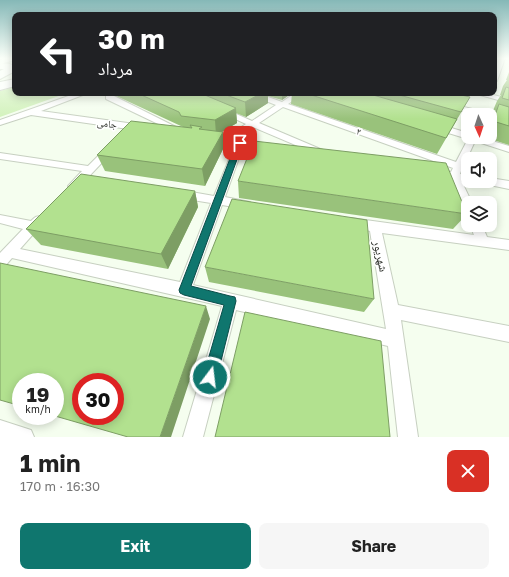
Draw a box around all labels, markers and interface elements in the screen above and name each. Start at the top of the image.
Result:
text: 30 m [98,22,165,55]
icon: left [32,28,84,80]
text: مرداد [98,57,133,79]
north arrow [461,108,497,144]
map controls [461,108,497,232]
street label: جامی [96,116,119,131]
street label: ۲ [355,125,364,138]
pin [223,126,257,160]
icon: arrive [229,132,251,154]
button: sound [461,152,497,188]
button: layers [461,196,497,232]
street label: شهریور [370,238,392,273]
position arrow [189,356,231,398]
speed limit sign: 30 [72,373,124,425]
text: 19 [26,382,49,406]
text: km/h [25,403,51,415]
text: 1 min [20,448,80,477]
button: close [447,450,489,492]
text: 170 m · 16:30 [20,478,100,494]
button: Exit [20,523,251,569]
button: Share [259,523,489,569]

